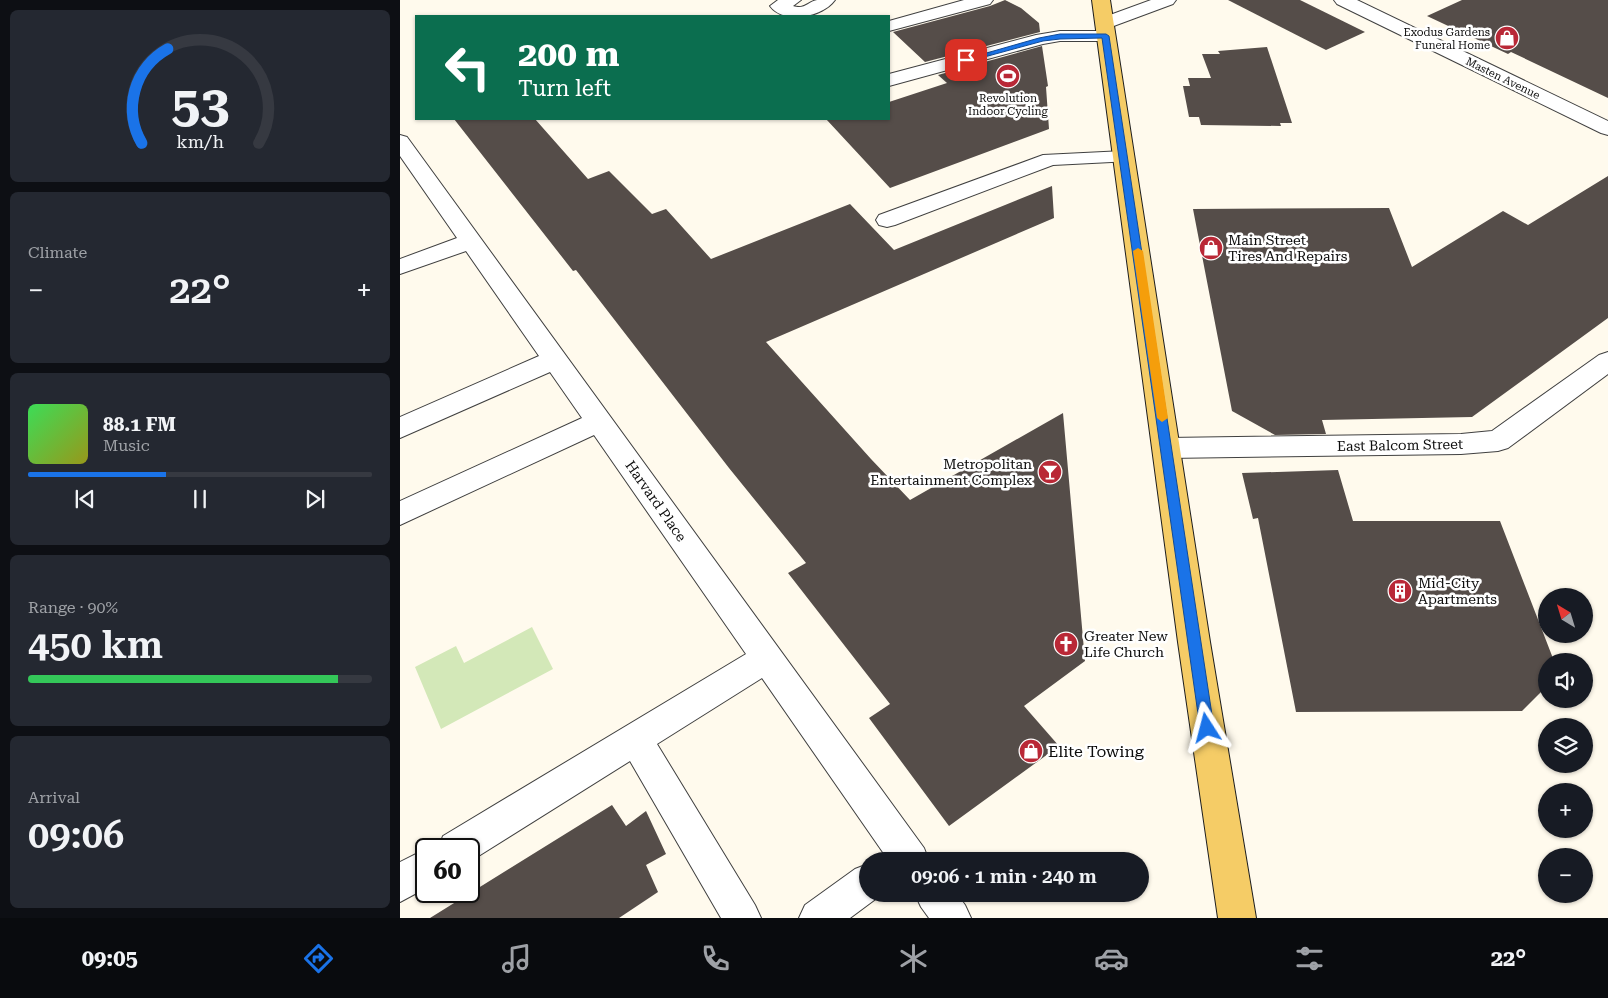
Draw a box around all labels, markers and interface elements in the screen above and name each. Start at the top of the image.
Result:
shop icon: Exodus Gardens Funeral Home [1494,25,1520,51]
place label: Exodus Gardens Funeral Home [1404,26,1490,52]
text: 200 m [518,34,619,75]
icon: left [435,35,500,100]
pin [945,39,987,81]
icon: arrive [952,46,980,74]
street label: Masten Avenue [1464,55,1542,102]
sports icon: Revolution Indoor Cycling [995,63,1021,89]
text: 53 [171,74,229,135]
text: Turn left [518,76,611,101]
place label: Revolution Indoor Cycling [968,92,1049,118]
text: km/h [176,131,224,152]
place label: Main Street Tires And Repairs [1228,232,1348,264]
shop icon: Main Street Tires And Repairs [1198,235,1224,261]
text: Climate [28,243,87,262]
text: 22° [169,268,231,312]
text: − [28,274,44,307]
text: + [356,274,372,307]
text: 88.1 FM [103,413,176,436]
text: Music [103,436,150,455]
street label: East Balcom Street [1337,436,1463,454]
place label: Metropolitan Entertainment Complex [870,456,1032,488]
street label: Harvard Place [622,458,690,545]
bar icon: Metropolitan Entertainment Complex [1037,459,1063,485]
icon: previous [71,485,99,513]
icon: pause [186,485,214,513]
icon: next [301,485,329,513]
place label: Mid-City Apartments [1418,575,1497,607]
building icon: Mid-City Apartments [1387,578,1413,604]
north arrow [1538,588,1592,642]
map controls [1538,588,1593,903]
text: Range · 90% [28,598,118,617]
text: 450 km [28,623,163,667]
place label: Greater New Life Church [1084,628,1168,660]
church icon: Greater New Life Church [1053,631,1079,657]
button: sound [1538,653,1593,708]
position arrow [1180,701,1232,753]
button: layers [1538,718,1593,773]
shop icon: Elite Towing [1018,738,1044,764]
place label: Elite Towing [1048,742,1145,761]
button: + [1538,783,1593,838]
text: Arrival [28,788,80,807]
text: 09:06 [28,813,124,857]
speed limit sign: 60 [415,838,480,903]
button: − [1538,848,1593,903]
text: 09:06 · 1 min · 240 m [911,865,1097,888]
icon: directions [301,941,336,976]
icon: music [499,941,534,976]
icon: phone [698,941,733,976]
icon: climate [896,941,931,976]
icon: car [1094,941,1129,976]
icon: filters [1292,941,1327,976]
text: 09:05 [82,946,138,971]
text: 22° [1491,946,1526,971]

